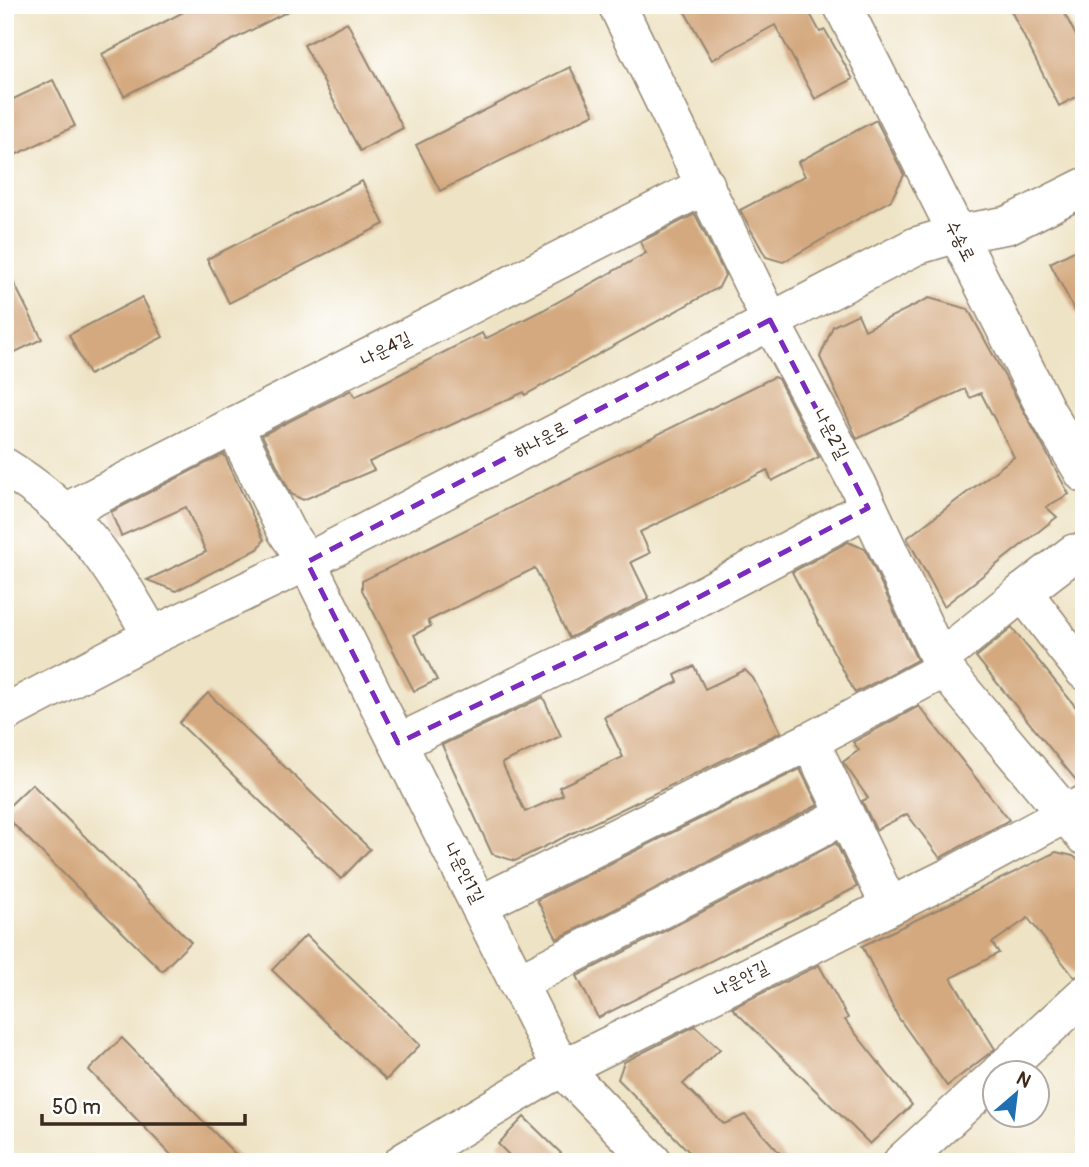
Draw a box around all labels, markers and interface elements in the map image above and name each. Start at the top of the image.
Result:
street label: 수송로 [940,216,980,266]
street label: 나운4길 [357,326,416,371]
street label: 나운2길 [808,405,854,463]
street label: 하나운로 [510,416,572,464]
street label: 나운안1길 [439,839,489,908]
street label: 나운안길 [710,955,772,1002]
north arrow [981,1058,1050,1128]
text: N [1012,1066,1035,1094]
scale bar [42,1083,245,1127]
text: 50 m [52,1094,101,1121]

